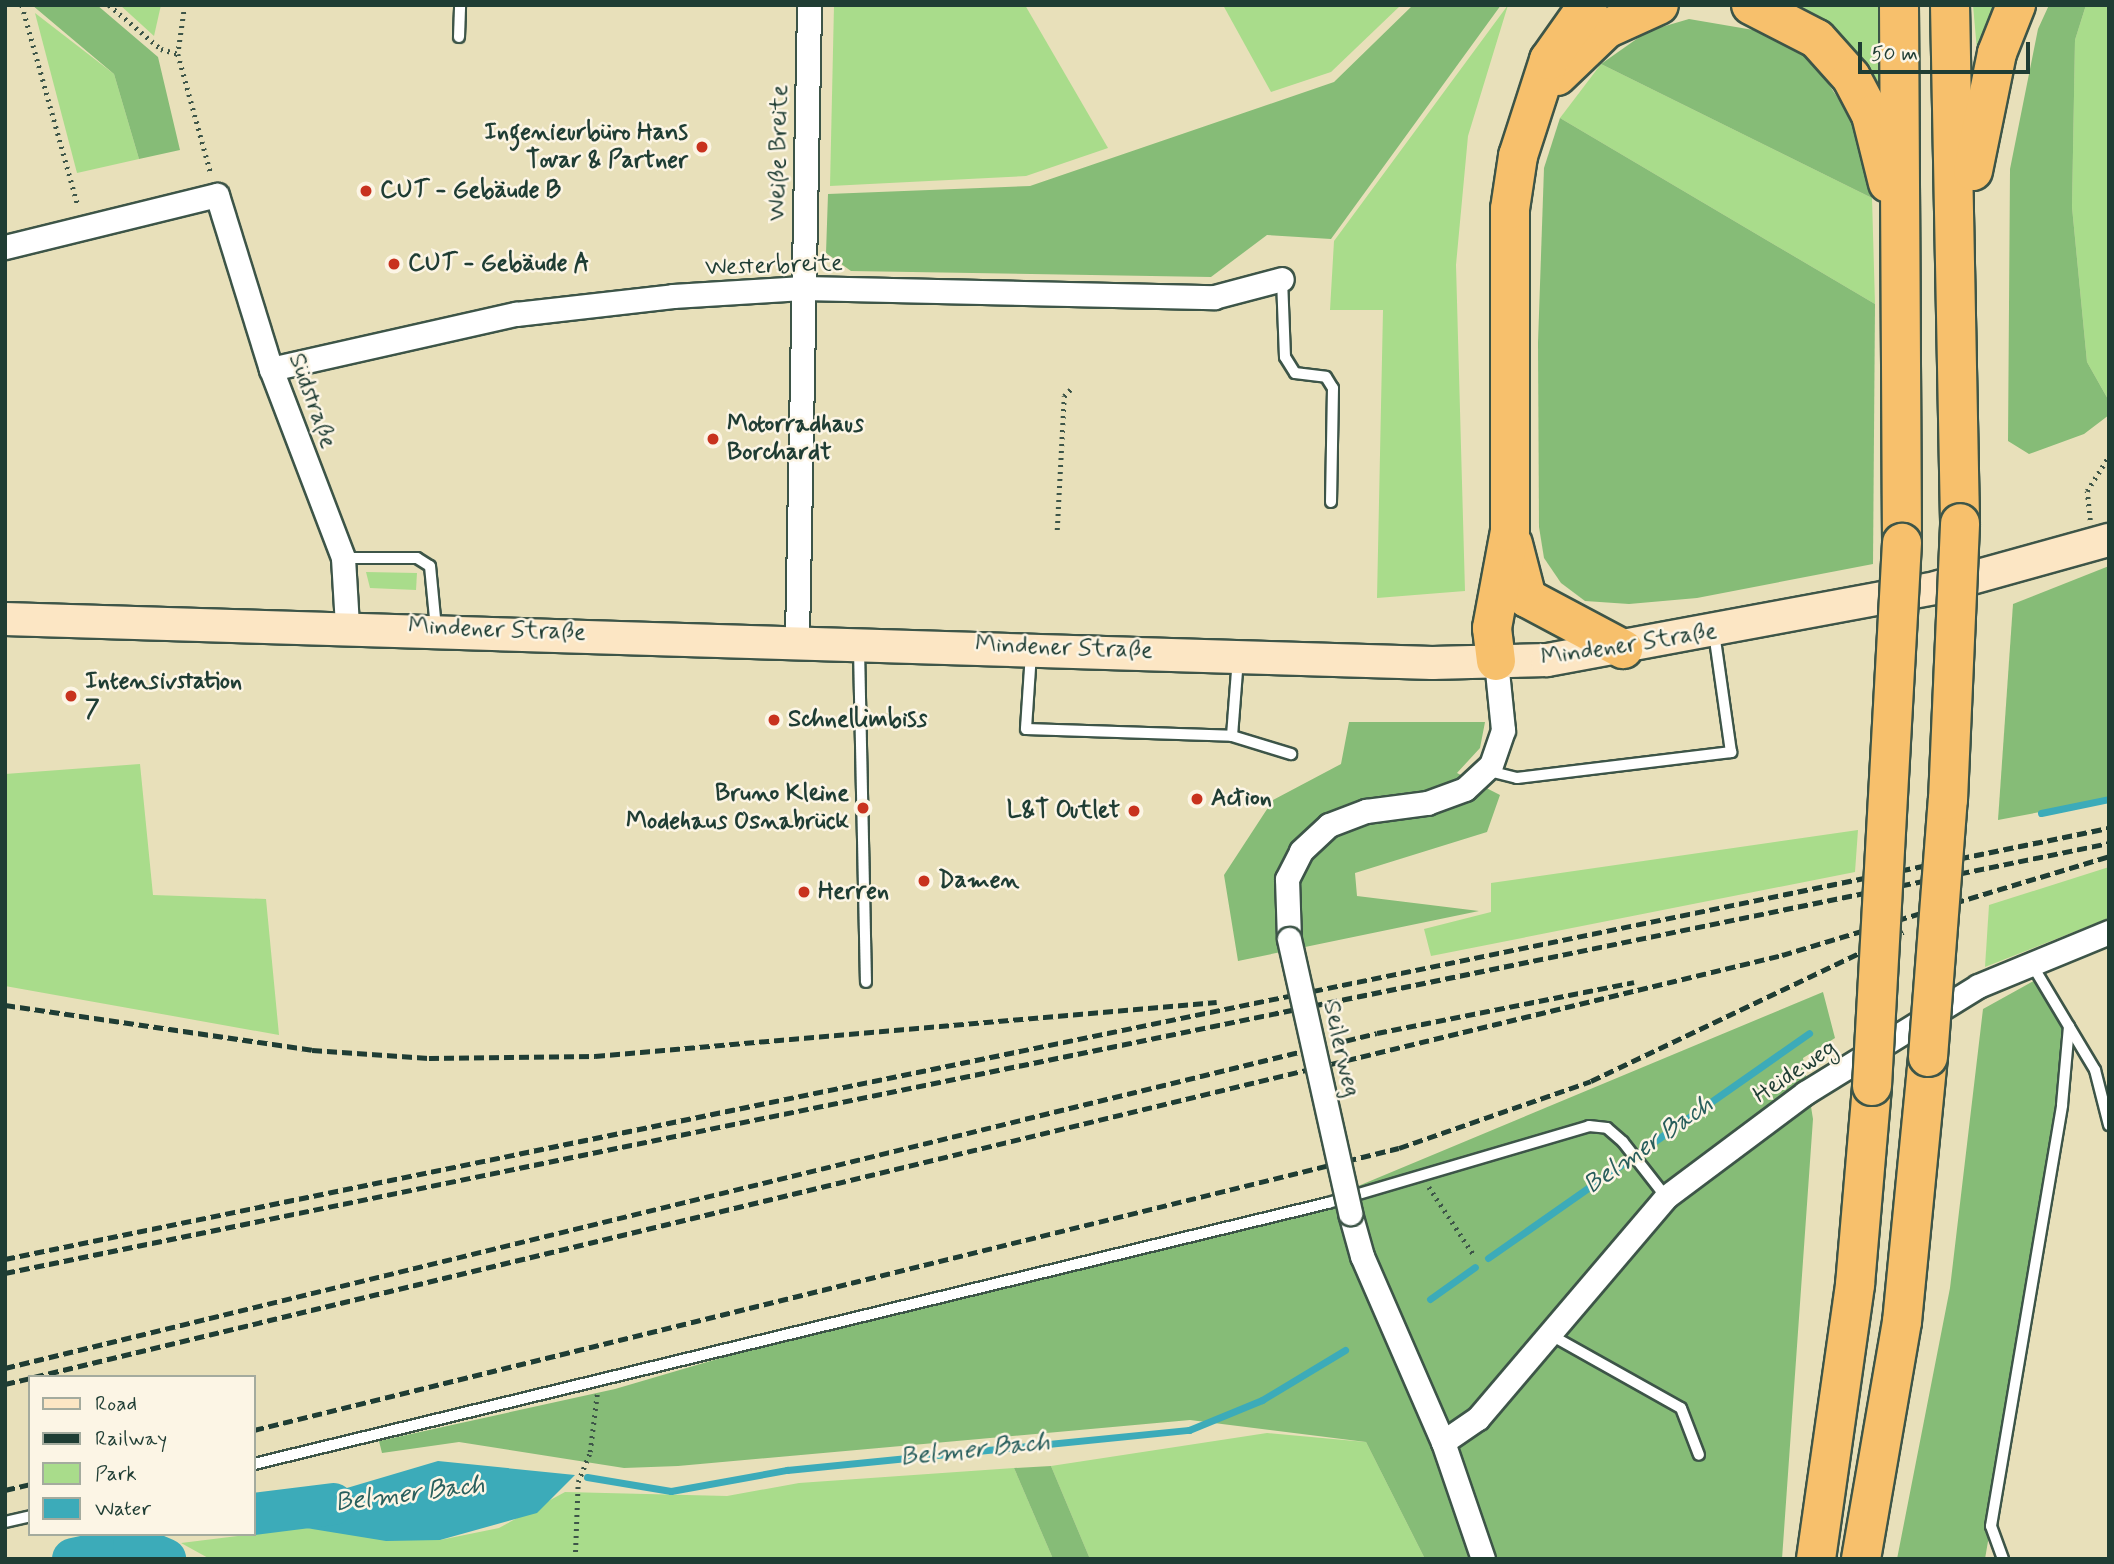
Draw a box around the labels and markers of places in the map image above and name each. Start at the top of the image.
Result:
place label: Ingenieurbüro Hans Tovar & Partner [484,119,688,175]
marker: Ingenieurbüro Hans Tovar & Partner [694,139,710,155]
place label: CUT - Gebäude B [380,177,561,205]
marker: CUT - Gebäude B [358,183,374,199]
place label: CUT - Gebäude A [408,250,590,278]
marker: CUT - Gebäude A [386,256,402,272]
place label: Motorradhaus Borchardt [727,411,864,467]
marker: Motorradhaus Borchardt [705,431,721,447]
place label: Intensivstation 7 [85,668,242,724]
marker: Intensivstation 7 [63,688,79,704]
place label: Schnellimbiss [788,706,927,734]
marker: Schnellimbiss [766,712,782,728]
place label: Bruno Kleine Modehaus Osnabrück [632,780,849,836]
place label: Action [1211,785,1272,813]
marker: Action [1189,791,1205,807]
place label: L&T Outlet [1007,797,1120,825]
marker: Bruno Kleine Modehaus Osnabrück [855,800,871,816]
marker: L&T Outlet [1126,803,1142,819]
place label: Damen [938,867,1019,895]
marker: Damen [916,873,932,889]
place label: Herren [818,878,889,906]
marker: Herren [796,884,812,900]

